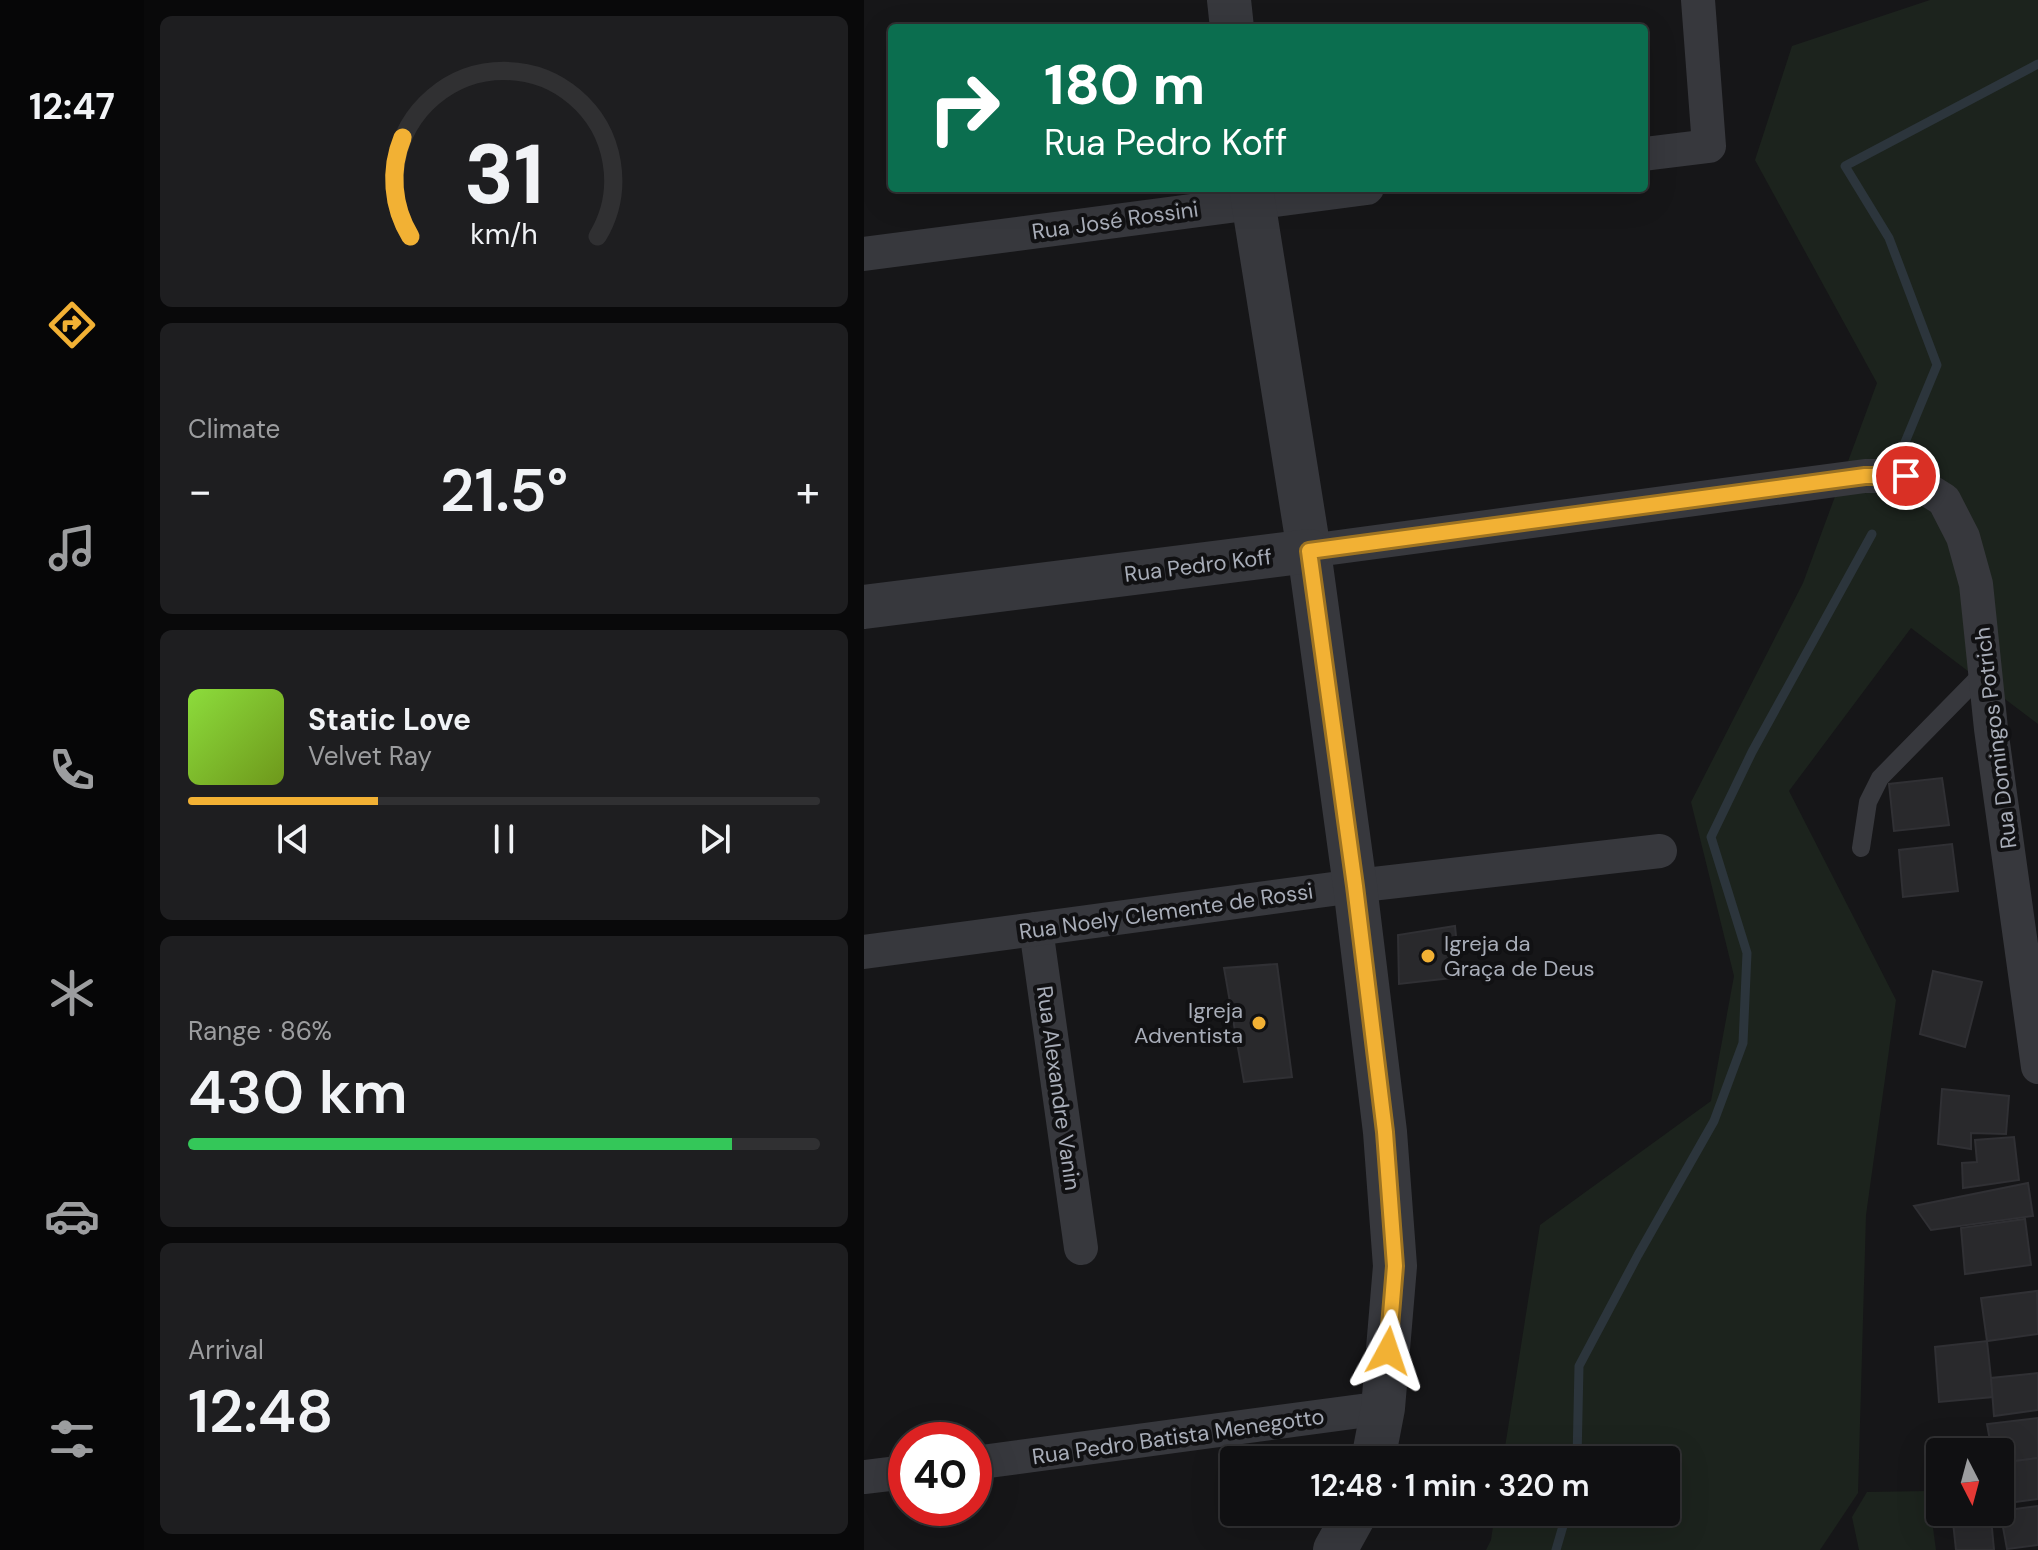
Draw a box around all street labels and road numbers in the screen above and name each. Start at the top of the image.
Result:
street label: Rua José Rossini [1030,194,1200,247]
street label: Rua Pedro Koff [1123,542,1274,589]
street label: Rua Domingos Potrich [1968,626,2023,850]
street label: Rua Noely Clemente de Rossi [1017,876,1315,947]
street label: Rua Alexandre Vanin [1030,984,1087,1192]
street label: Rua Pedro Batista Menegotto [1030,1402,1326,1471]

